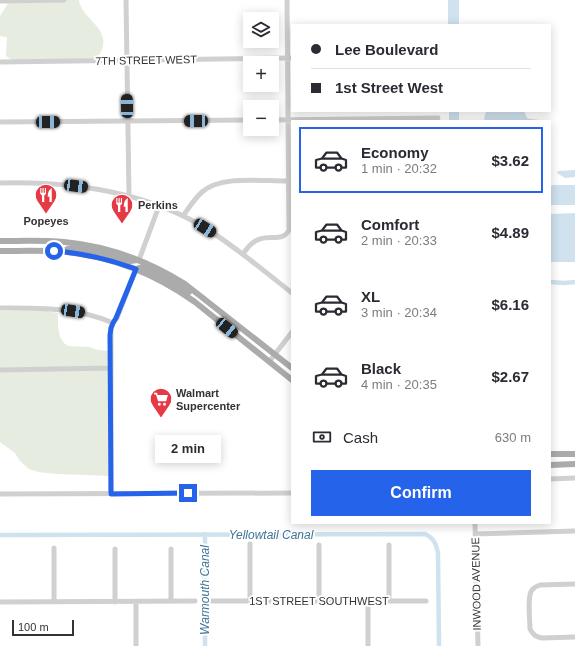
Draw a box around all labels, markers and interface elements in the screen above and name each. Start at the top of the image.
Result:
map controls [243,12,279,136]
button: layers [243,12,279,48]
text: Lee Boulevard [335,41,438,58]
street label: 7TH STREET WEST [95,53,197,67]
button: + [243,56,279,92]
text: 1st Street West [335,79,443,96]
car [121,94,133,118]
button: − [243,100,279,136]
car [184,115,208,127]
car [36,116,60,128]
icon: car [313,142,349,178]
text: Economy [361,144,429,161]
text: $3.62 [491,152,529,169]
text: 1 min · 20:32 [361,161,437,176]
car [63,179,89,193]
restaurant icon: Popeyes [33,182,59,215]
restaurant icon: Perkins [109,192,135,225]
place label: Perkins [138,199,178,211]
icon: car [313,214,349,250]
place label: Popeyes [23,215,69,227]
text: Comfort [361,216,419,233]
car [192,217,218,239]
text: $4.89 [491,224,529,241]
text: 2 min · 20:33 [361,233,437,248]
route start [45,242,63,260]
icon: car [313,286,349,322]
text: XL [361,288,380,305]
text: $6.16 [491,296,529,313]
car [60,303,86,319]
text: 3 min · 20:34 [361,305,437,320]
car [214,316,240,340]
icon: car [313,358,349,394]
text: Black [361,360,401,377]
text: $2.67 [491,368,529,385]
text: 4 min · 20:35 [361,377,437,392]
supermarket icon: Walmart Supercenter [148,386,174,419]
place label: Walmart Supercenter [176,387,241,412]
icon: cash [311,426,333,448]
text: Cash [343,429,378,446]
text: 630 m [495,430,531,445]
callout: 2 min [155,435,221,463]
text: 2 min [171,441,205,456]
button: Confirm [311,470,531,516]
route end [179,484,197,502]
water label: Yellowtail Canal [229,528,314,542]
street label: INWOOD AVENUE [469,537,483,631]
water label: Warmouth Canal [198,545,212,635]
street label: 1ST STREET SOUTHWEST [249,595,389,607]
scale bar [12,618,74,637]
text: 100 m [18,621,49,633]

